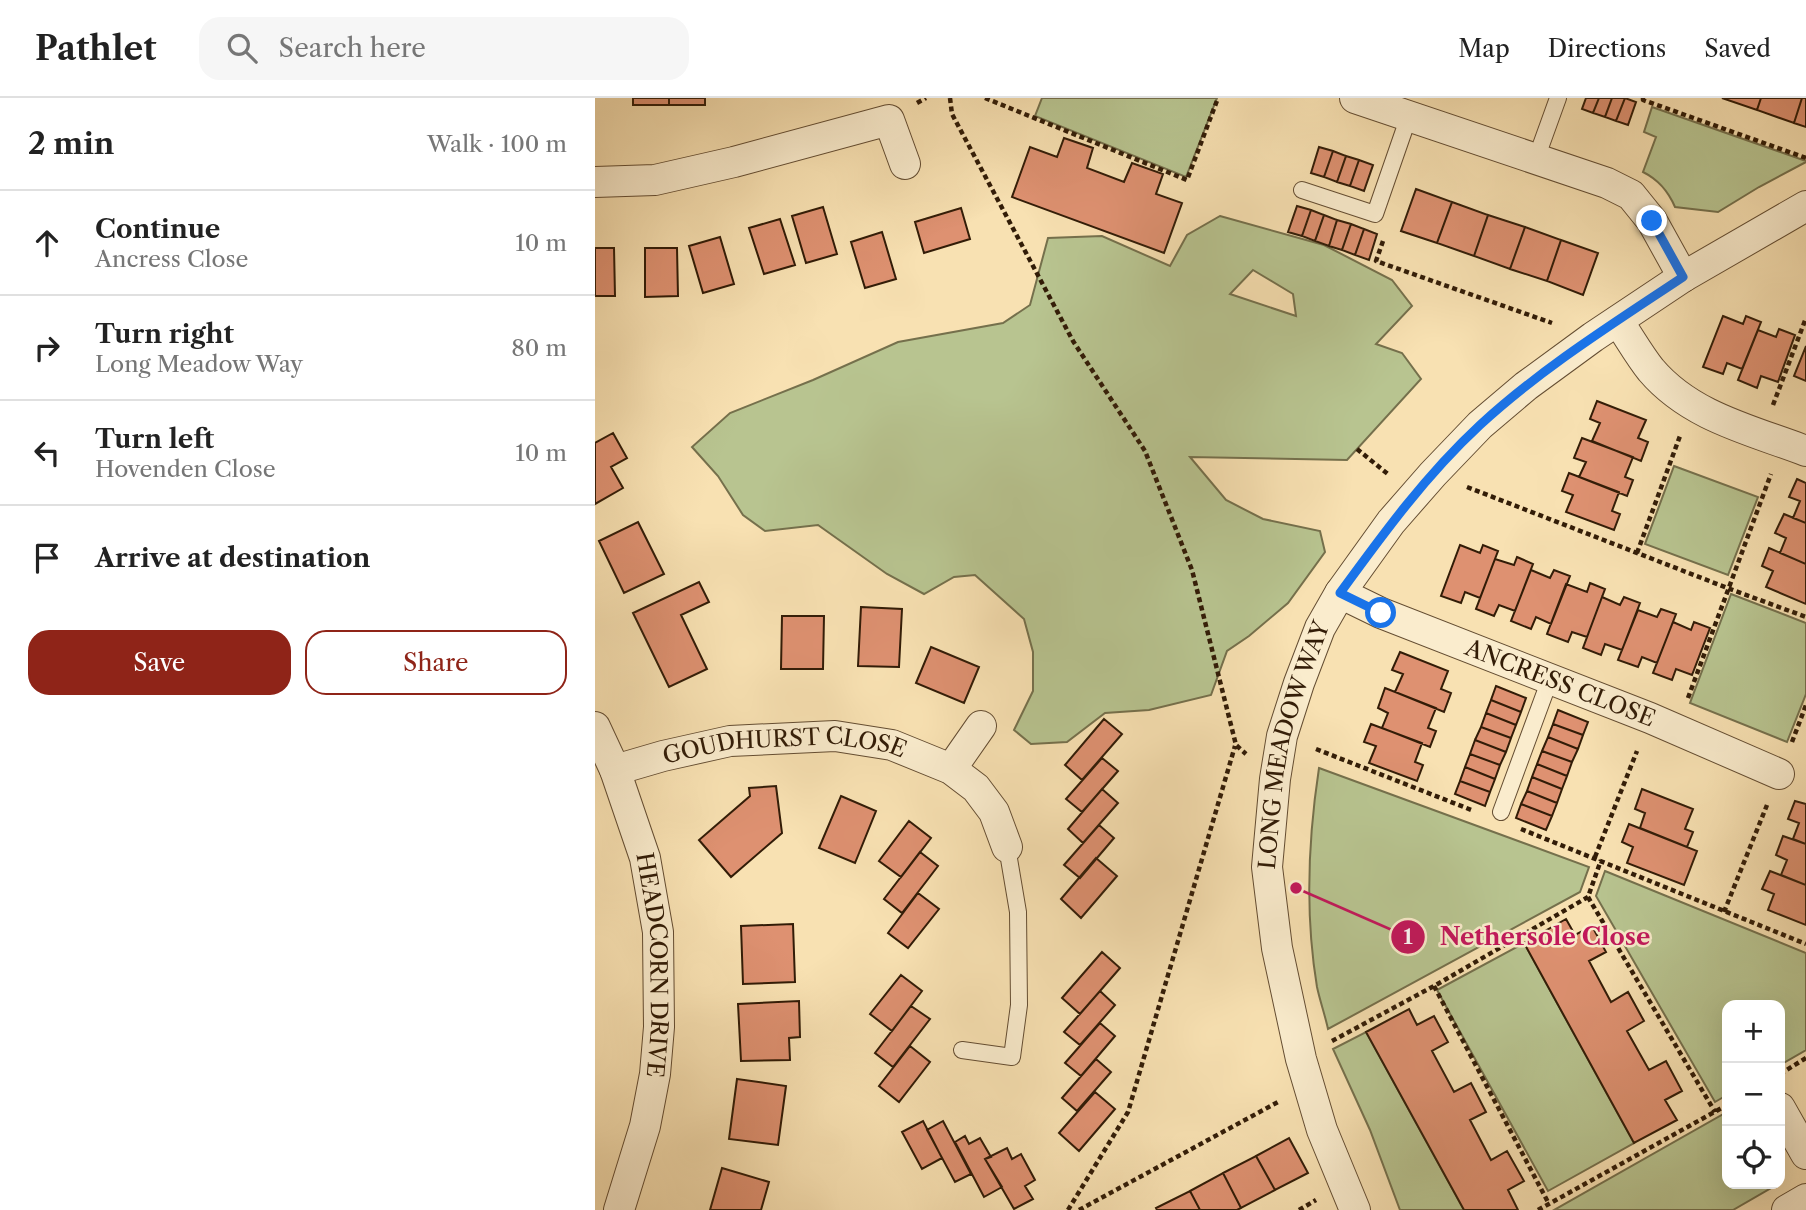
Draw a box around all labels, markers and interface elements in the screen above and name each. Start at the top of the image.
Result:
search box [199,17,689,80]
text: Pathlet [35,28,157,69]
icon: search [223,29,261,67]
text: Search here [279,32,426,64]
text: Map [1458,34,1510,63]
text: Directions [1548,34,1666,63]
text: Saved [1704,34,1771,63]
text: 2 min [28,125,114,162]
text: Walk · 100 m [427,130,567,158]
route end [1636,205,1667,236]
text: Continue [95,213,220,245]
icon: ahead [28,224,66,262]
text: 10 m [515,229,567,257]
text: Ancress Close [95,245,249,273]
text: Turn right [95,318,234,350]
icon: right [28,329,66,367]
text: 80 m [511,334,567,362]
text: Long Meadow Way [95,350,303,378]
text: Turn left [95,423,214,455]
icon: left [28,434,66,472]
text: 10 m [515,439,567,467]
text: Hovenden Close [95,455,276,483]
icon: arrive [28,539,66,577]
text: Arrive at destination [95,542,370,574]
route start [1365,597,1396,628]
street label: LONG MEADOW WAY [1253,616,1336,871]
button: Save [28,630,291,695]
button: Share [305,630,567,695]
street label: ANCRESS CLOSE [1460,633,1659,733]
street label: GOUDHURST CLOSE [660,722,911,770]
street label: HEADCORN DRIVE [630,850,674,1079]
callout: Nethersole Close [1391,914,1664,959]
text: Nethersole Close [1440,922,1650,951]
text: 1 [1403,924,1413,949]
map controls [1722,1000,1785,1189]
button: + [1722,1000,1785,1063]
button: − [1722,1063,1785,1126]
button: locate [1722,1126,1785,1189]

